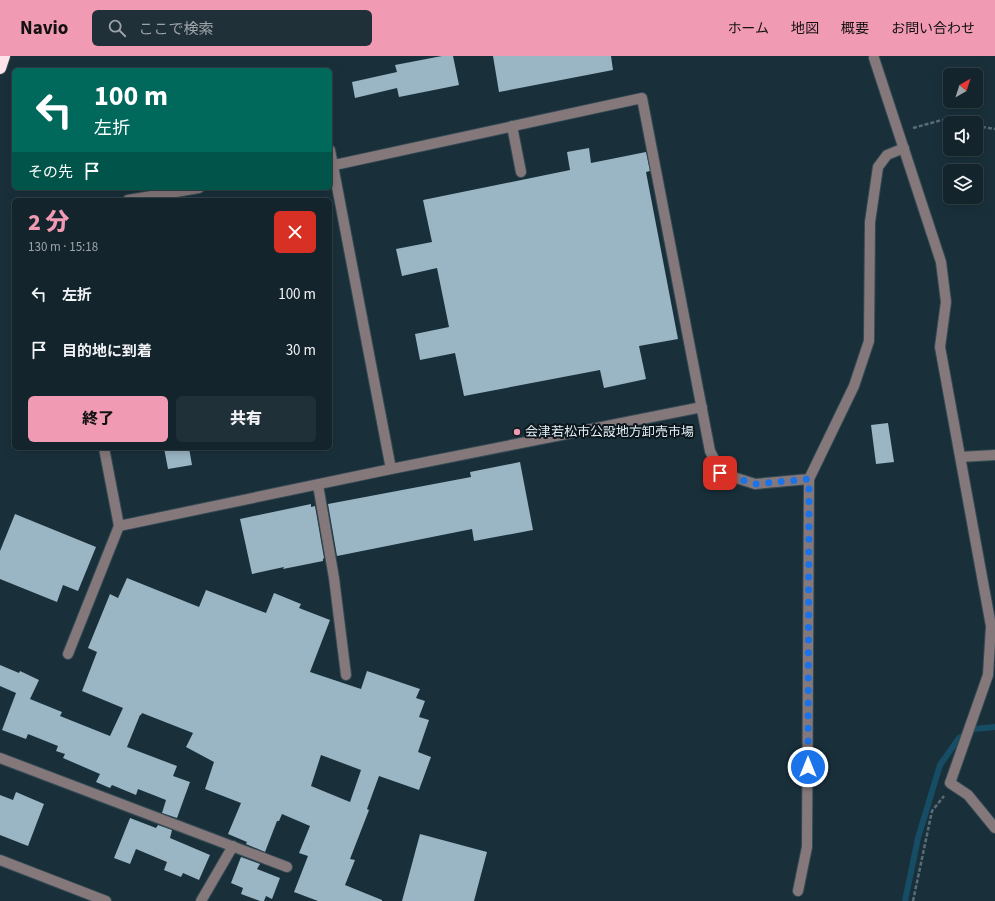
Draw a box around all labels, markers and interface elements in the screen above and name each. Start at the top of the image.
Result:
search box [92,10,372,46]
text: Navio [20,15,68,42]
icon: search [106,17,128,39]
text: ここで検索 [138,19,213,40]
text: ホーム [727,19,769,39]
text: 地図 [791,19,819,39]
text: 概要 [841,19,869,39]
text: お問い合わせ [891,19,975,39]
north arrow [943,68,983,108]
map controls [943,68,983,204]
text: 100 m [94,76,168,116]
icon: left [28,84,80,136]
text: 左折 [94,116,130,141]
button: sound [943,116,983,156]
icon: arrive [81,160,103,182]
text: その先 [28,162,73,183]
button: layers [943,164,983,204]
text: 2 分 [28,205,70,240]
button: close [274,211,316,253]
text: 130 m · 15:18 [28,238,98,256]
icon: left [28,283,50,305]
text: 100 m [278,284,316,305]
text: 左折 [62,285,92,306]
icon: arrive [28,339,50,361]
text: 30 m [286,340,316,361]
text: 目的地に到着 [62,341,152,362]
button: 終了 [28,396,168,442]
button: 共有 [176,396,316,442]
place label: 会津若松市公設地方卸売市場 [525,423,694,441]
marker: 会津若松市公設地方卸売市場 [512,427,522,437]
pin [703,456,737,490]
icon: arrive [709,462,731,484]
position arrow [787,746,829,788]

